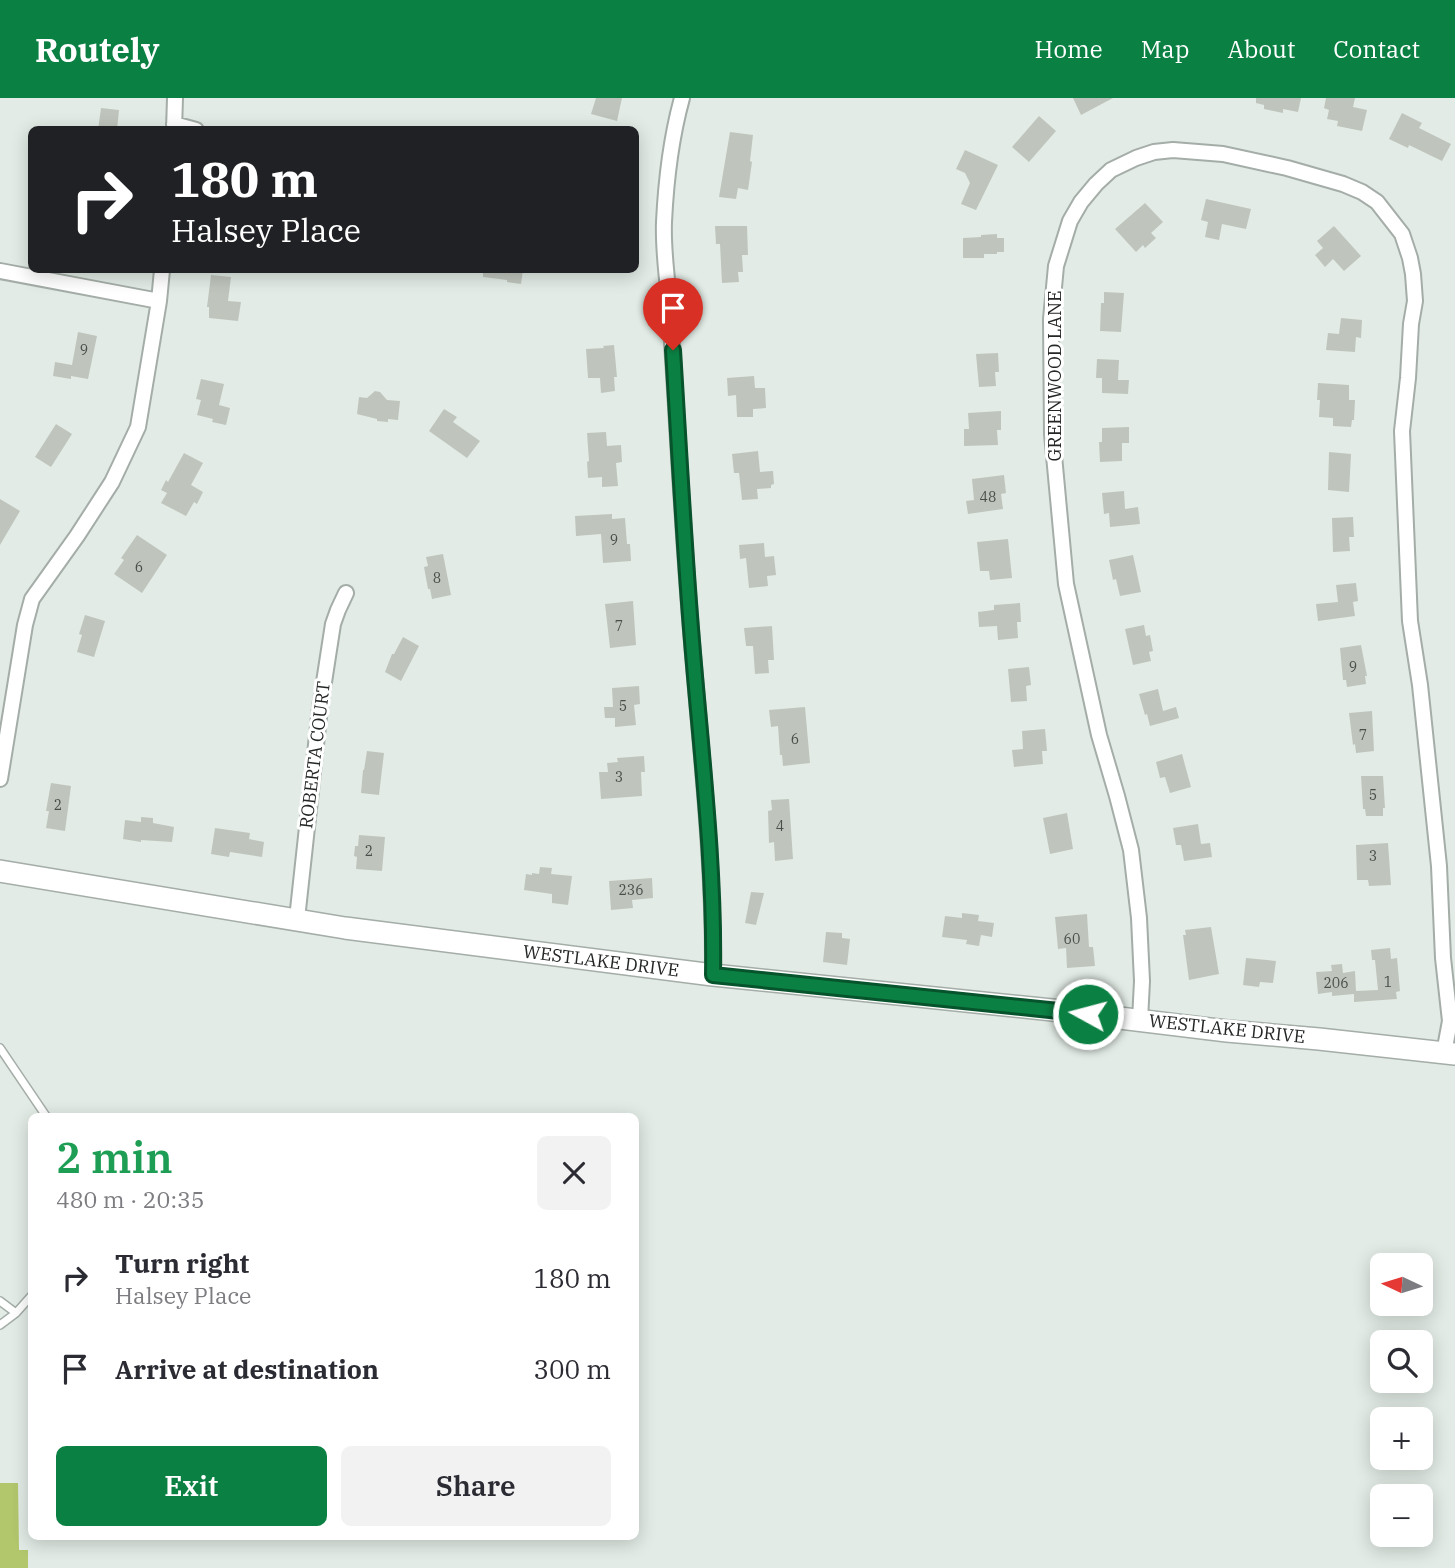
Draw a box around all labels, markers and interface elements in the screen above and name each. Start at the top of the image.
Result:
text: Routely [35,28,160,71]
text: Home [1035,33,1103,65]
text: Map [1141,33,1189,65]
text: About [1227,33,1295,65]
text: Contact [1333,33,1420,65]
text: 180 m [171,147,318,210]
icon: right [56,154,147,245]
text: Halsey Place [171,209,361,251]
pin [643,278,703,350]
icon: arrive [654,289,692,327]
street label: GREENWOOD LANE [1043,291,1066,461]
house number: 9 [80,341,88,359]
house number: 48 [980,488,996,506]
house number: 9 [610,531,618,549]
house number: 6 [135,558,143,576]
house number: 8 [433,569,441,587]
house number: 7 [615,617,623,635]
house number: 9 [1349,658,1357,676]
street label: ROBERTA COURT [294,680,335,830]
house number: 5 [619,697,627,715]
house number: 7 [1359,726,1367,744]
house number: 6 [791,730,799,748]
house number: 3 [615,768,623,786]
house number: 5 [1369,786,1377,804]
house number: 2 [54,796,62,814]
house number: 4 [776,817,784,835]
house number: 2 [365,842,373,860]
house number: 3 [1369,847,1377,865]
house number: 236 [618,881,644,899]
house number: 60 [1064,930,1080,948]
street label: WESTLAKE DRIVE [522,940,680,981]
house number: 1 [1384,973,1392,991]
house number: 206 [1323,974,1349,992]
position arrow [1051,977,1125,1051]
street label: WESTLAKE DRIVE [1148,1009,1306,1048]
text: 2 min [56,1130,173,1185]
button: close [537,1136,611,1210]
text: 480 m · 20:35 [56,1184,205,1214]
text: Turn right [115,1246,249,1280]
north arrow [1370,1253,1433,1316]
map controls [1370,1253,1433,1547]
icon: right [56,1259,94,1297]
text: 180 m [533,1261,611,1295]
text: Halsey Place [115,1280,251,1310]
button: search [1370,1330,1433,1393]
icon: arrive [56,1350,94,1388]
text: Arrive at destination [115,1352,379,1386]
text: 300 m [533,1352,611,1386]
button: + [1370,1407,1433,1470]
button: Exit [56,1446,327,1526]
button: Share [341,1446,611,1526]
button: − [1370,1484,1433,1547]

